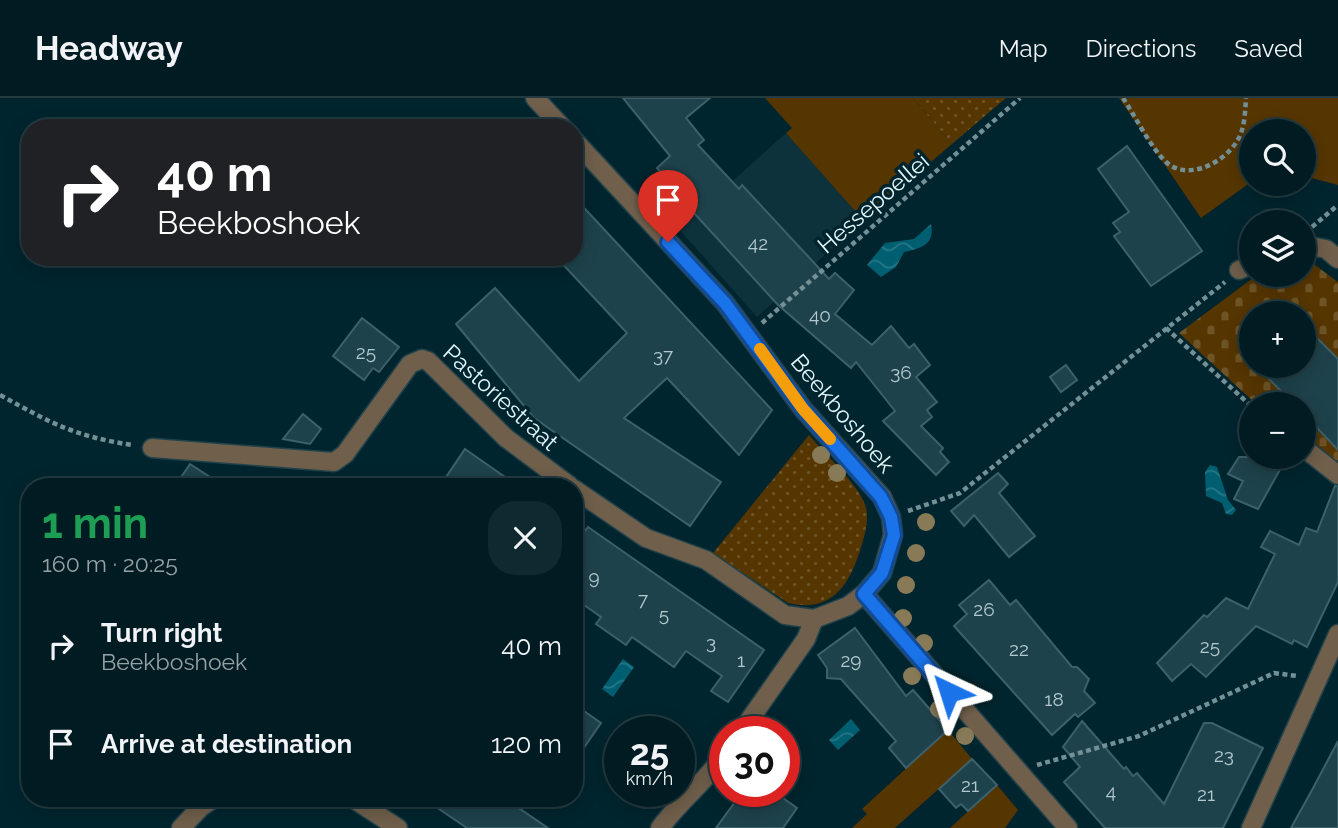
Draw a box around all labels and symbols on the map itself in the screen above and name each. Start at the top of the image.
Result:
street label: Hessepoellei [812,147,934,259]
pin [638,170,698,242]
house number: 42 [748,232,768,254]
house number: 40 [809,304,831,326]
street label: Pastoriestraat [438,338,564,456]
house number: 25 [356,341,376,363]
house number: 37 [653,344,673,366]
street label: Beekboshoek [786,348,900,478]
house number: 36 [890,361,912,383]
house number: 9 [588,566,600,588]
house number: 7 [638,588,648,610]
house number: 26 [973,598,995,620]
house number: 5 [659,603,669,625]
house number: 3 [706,631,716,653]
house number: 25 [1200,635,1220,657]
house number: 22 [1009,638,1029,660]
house number: 1 [737,649,745,671]
house number: 29 [840,649,862,671]
position arrow [912,655,986,729]
house number: 18 [1044,688,1064,710]
speed limit sign: 30 [709,716,800,807]
house number: 23 [1214,744,1234,766]
house number: 21 [961,774,979,796]
house number: 4 [1106,780,1116,802]
house number: 21 [1197,783,1215,805]

